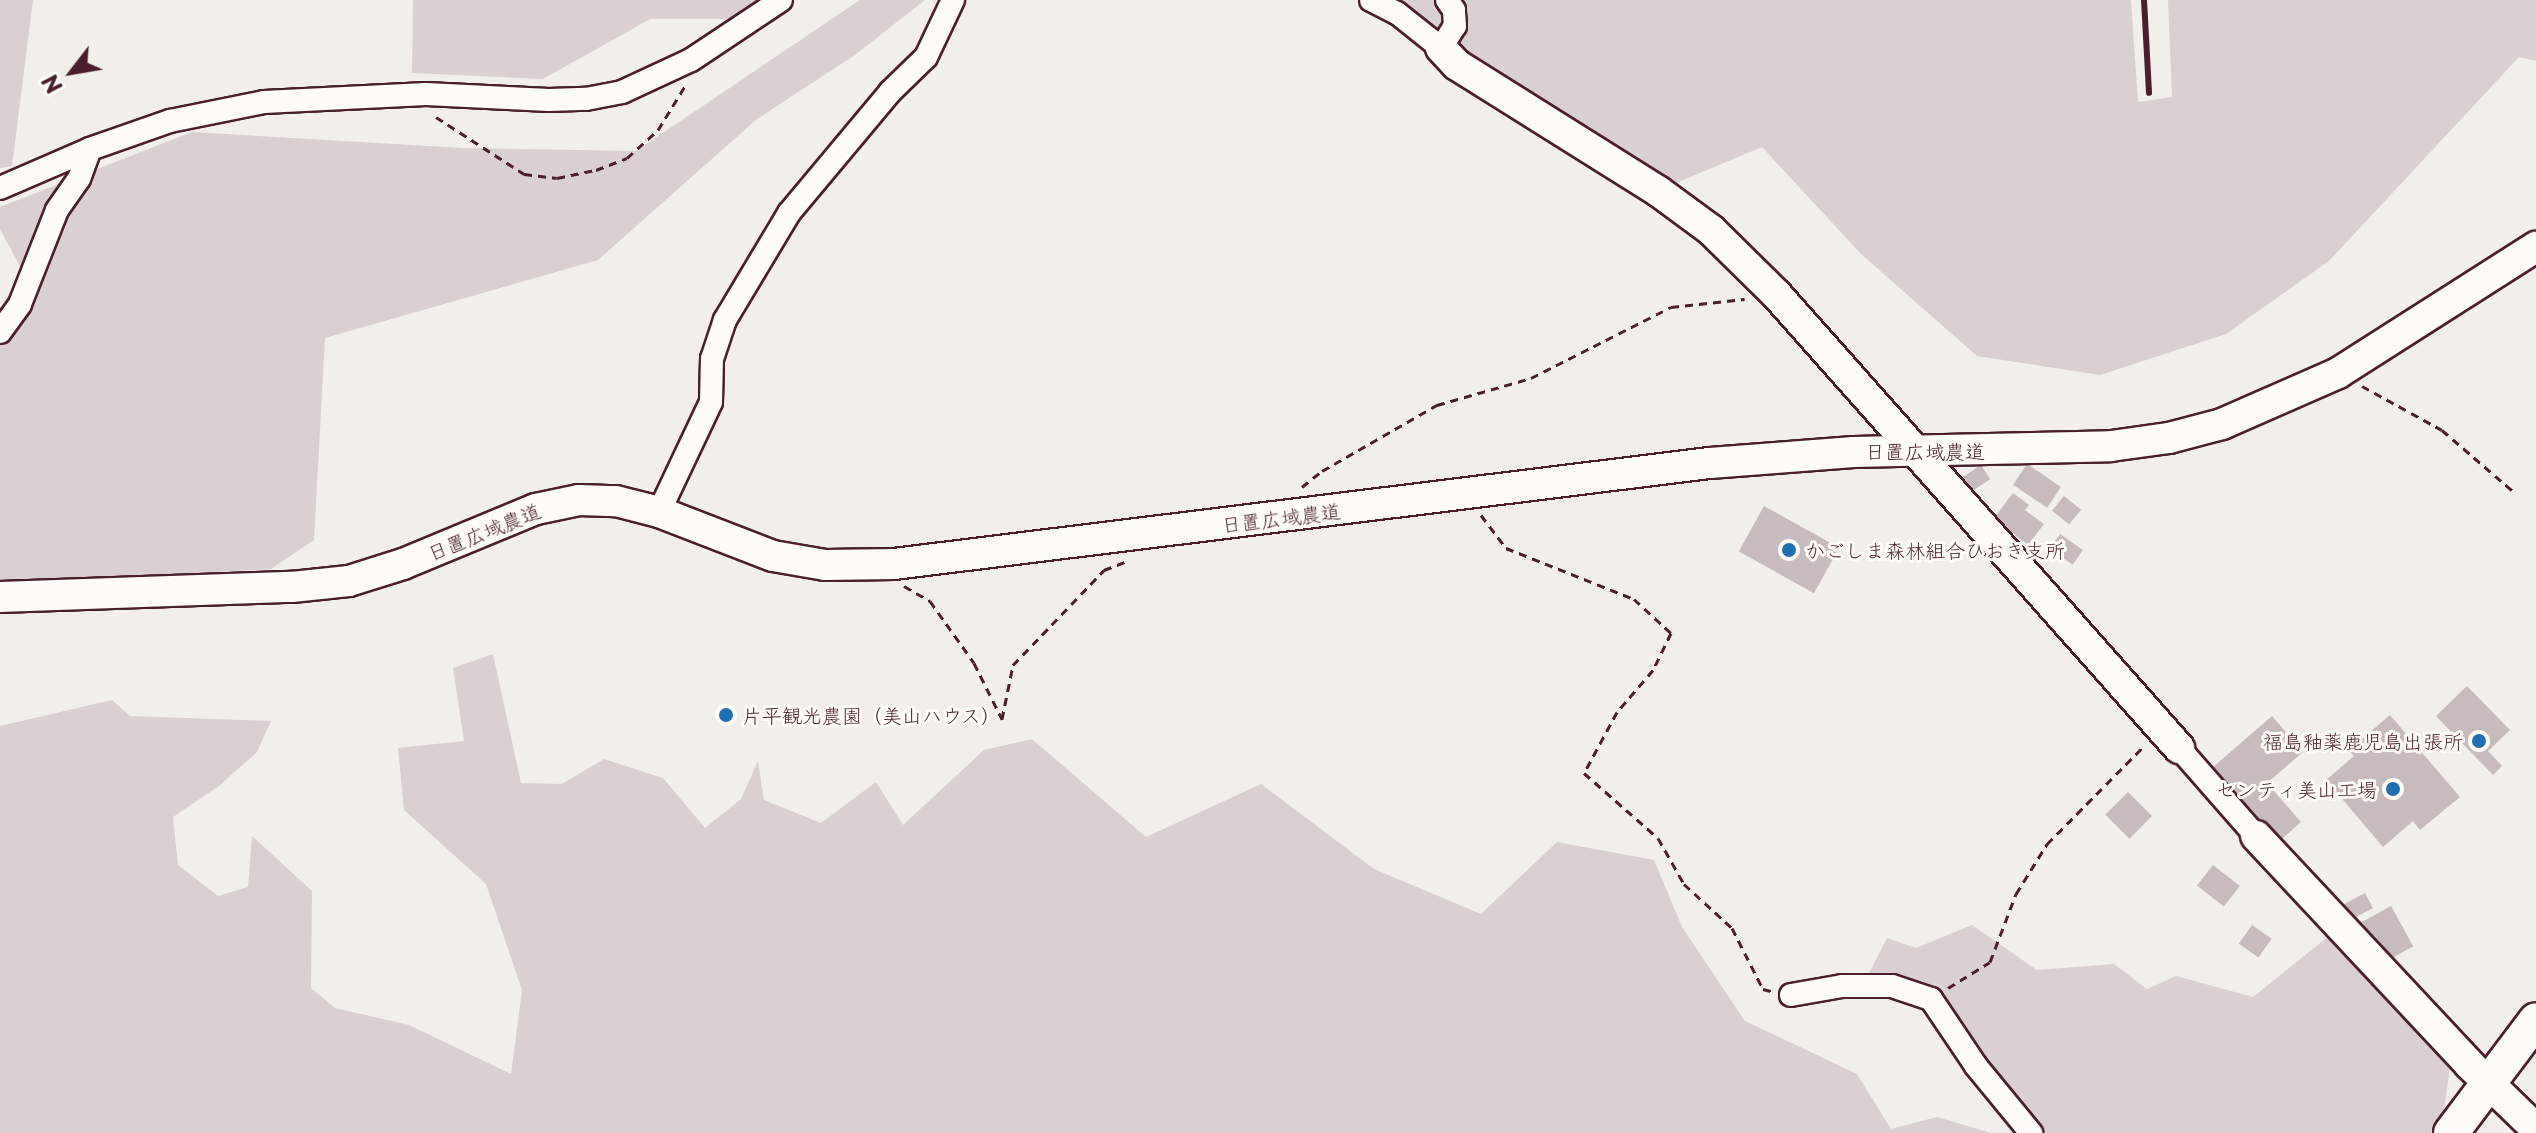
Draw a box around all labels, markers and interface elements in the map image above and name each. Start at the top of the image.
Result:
north arrow [32,32,112,112]
text: N [32,69,70,101]
street label: 日置広域農道 [1865,439,1985,463]
street label: 日置広域農道 [424,498,544,566]
street label: 日置広域農道 [1220,499,1342,537]
place label: かごしま森林組合ひおき支所 [1805,538,2065,562]
marker: かごしま森林組合ひおき支所 [1780,541,1798,559]
place label: 片平観光農園（美山ハウス） [742,703,1002,727]
marker: 片平観光農園（美山ハウス） [717,706,735,724]
place label: 福島釉薬鹿児島出張所 [2263,729,2463,753]
marker: 福島釉薬鹿児島出張所 [2470,732,2488,750]
place label: センティ美山工場 [2217,777,2377,801]
marker: センティ美山工場 [2384,780,2402,798]

